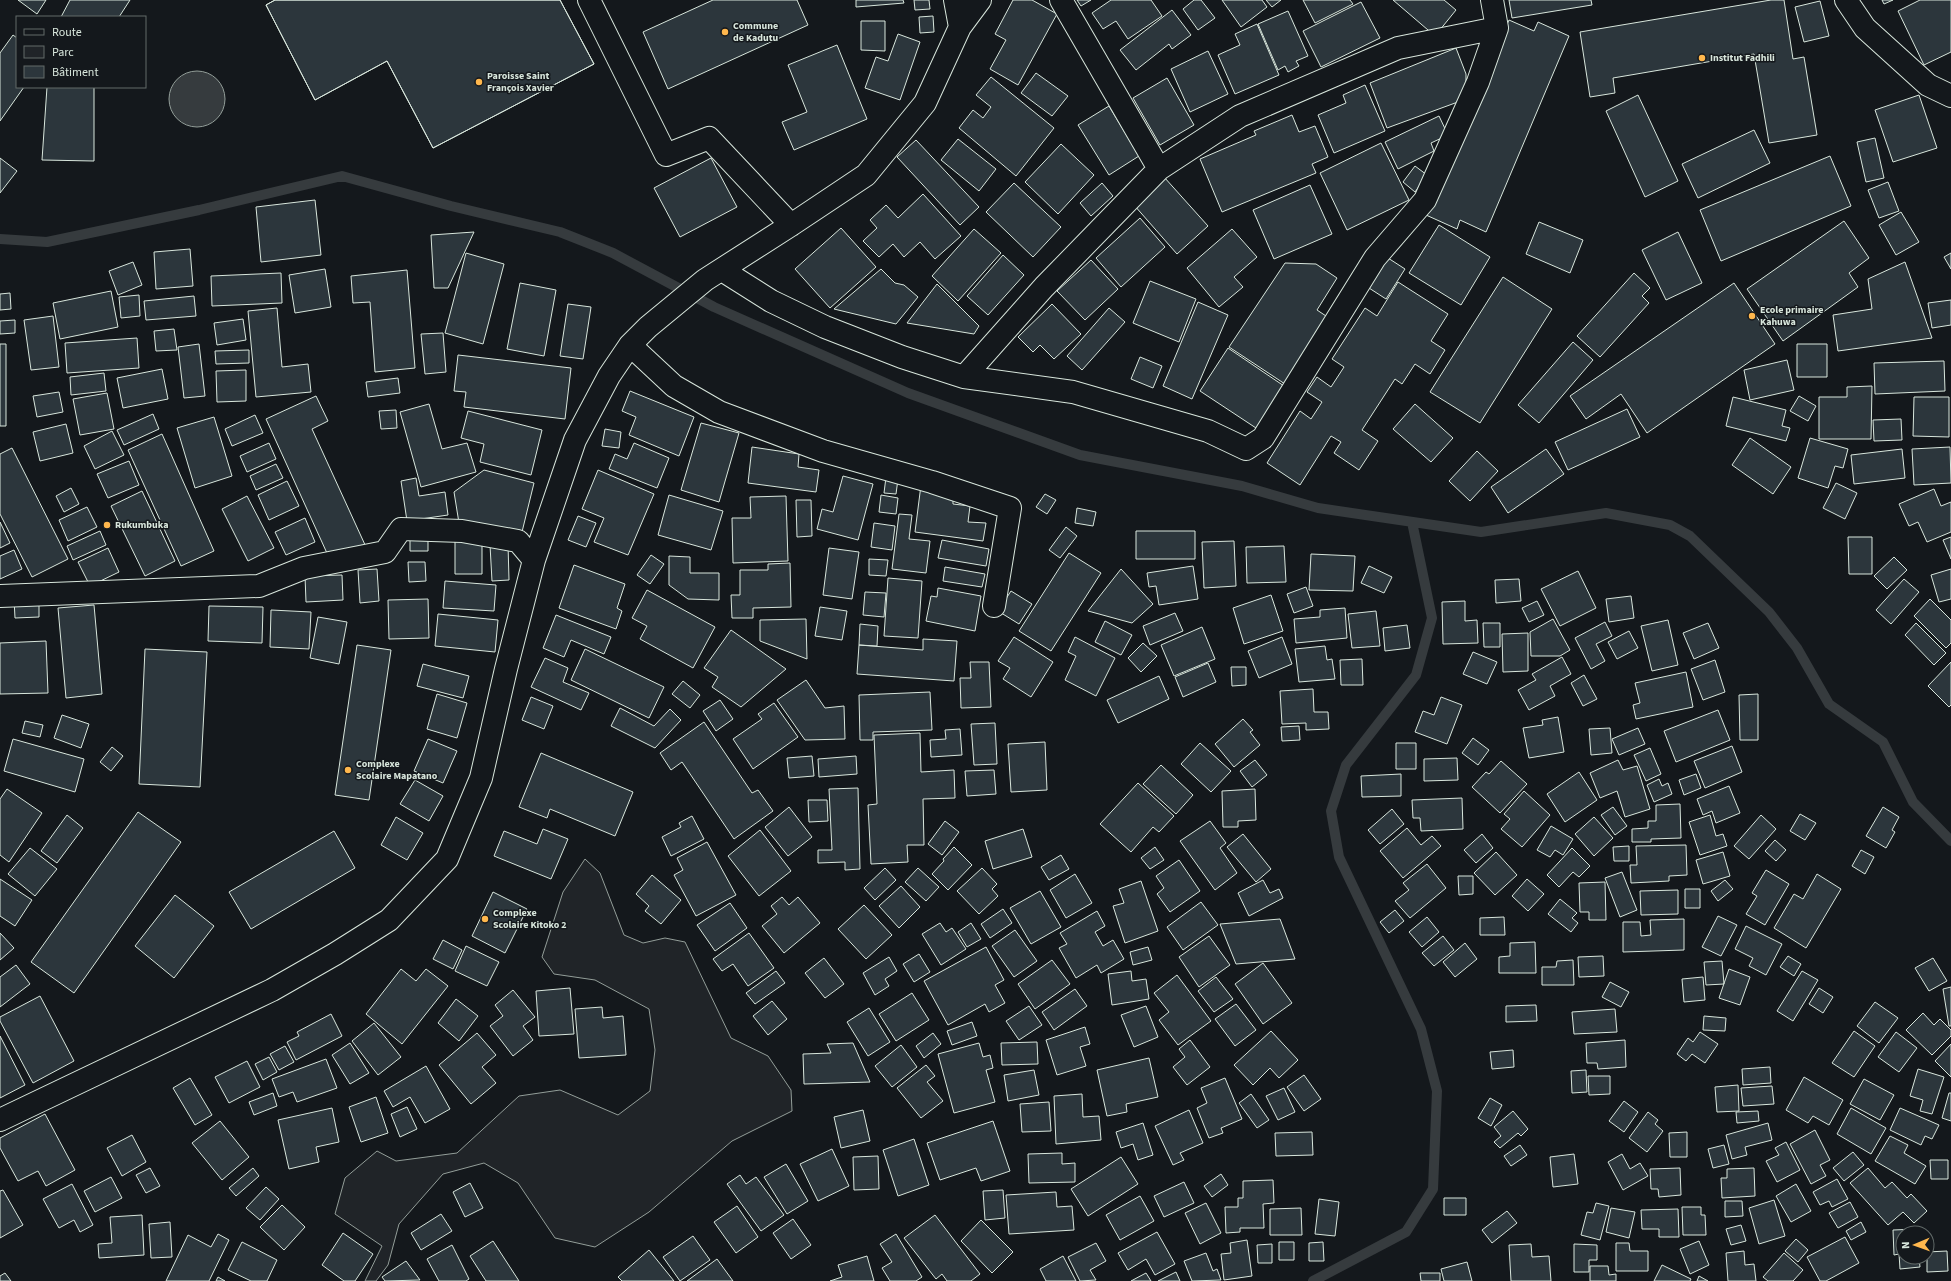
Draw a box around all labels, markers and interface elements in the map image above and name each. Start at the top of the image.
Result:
legend [16,16,146,88]
place label: Commune de Kadutu [733,19,779,45]
text: Route [52,24,82,41]
marker: Commune de Kadutu [720,27,730,37]
text: Parc [52,44,74,61]
place label: Institut Fadhili [1710,51,1775,65]
marker: Institut Fadhili [1697,53,1707,63]
text: Bâtiment [52,64,98,81]
place label: Paroisse Saint François Xavier [487,69,554,95]
marker: Paroisse Saint François Xavier [474,77,484,87]
place label: Ecole primaire Kahuwa [1760,303,1824,329]
marker: Ecole primaire Kahuwa [1747,311,1757,321]
place label: Rukumbuka [115,518,168,532]
marker: Rukumbuka [102,520,112,530]
place label: Complexe Scolaire Mapatano [356,757,438,783]
marker: Complexe Scolaire Mapatano [343,765,353,775]
place label: Complexe Scolaire Kitoko 2 [493,906,567,932]
marker: Complexe Scolaire Kitoko 2 [480,914,490,924]
north arrow [1895,1225,1935,1265]
text: N [1898,1241,1913,1249]

